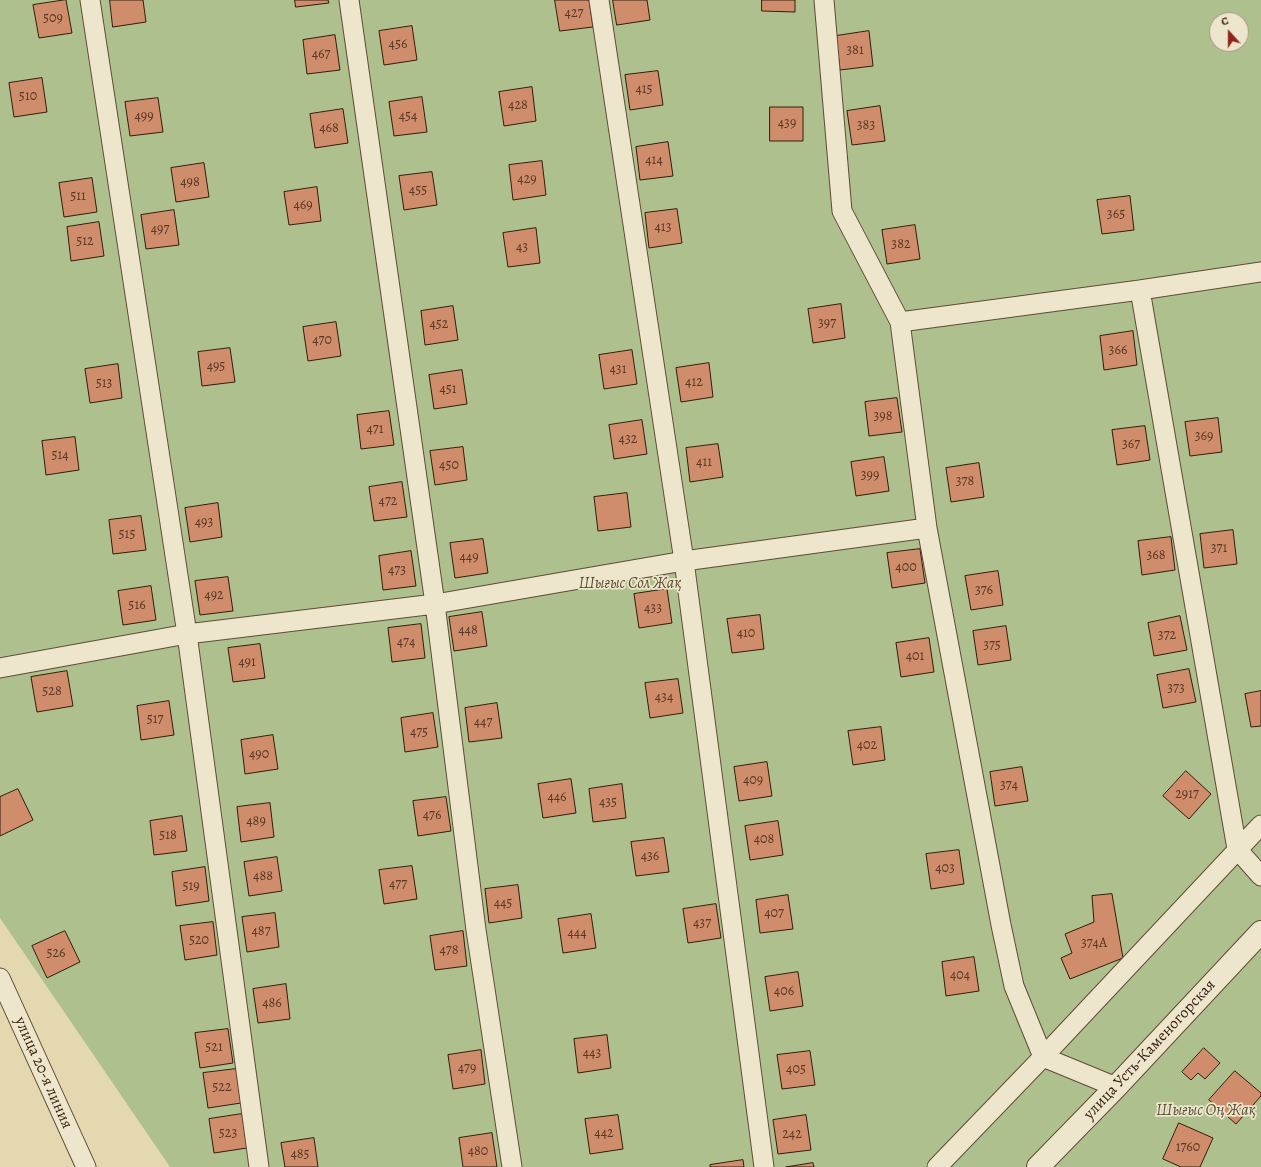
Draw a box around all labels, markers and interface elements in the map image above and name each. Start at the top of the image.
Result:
house number: 427 [565,6,583,22]
house number: 509 [43,11,63,27]
north arrow [1209,12,1249,52]
text: С [1219,13,1231,29]
house number: 456 [389,37,407,53]
house number: 381 [846,43,864,59]
house number: 467 [312,47,330,63]
house number: 415 [635,82,653,98]
house number: 510 [19,89,37,105]
house number: 428 [508,98,528,114]
house number: 499 [134,109,154,125]
house number: 454 [399,109,417,125]
house number: 439 [778,116,796,132]
house number: 383 [857,118,875,134]
house number: 468 [319,121,339,137]
house number: 414 [645,153,663,169]
house number: 429 [517,172,537,188]
house number: 498 [180,175,200,191]
house number: 455 [409,183,427,199]
house number: 511 [70,189,86,205]
house number: 469 [293,198,313,214]
house number: 365 [1107,207,1125,223]
house number: 413 [655,220,671,236]
house number: 497 [151,222,169,238]
house number: 512 [76,234,94,250]
house number: 382 [891,237,911,253]
house number: 43 [516,240,528,256]
house number: 397 [818,316,836,332]
house number: 452 [429,317,449,333]
house number: 470 [312,333,332,349]
house number: 366 [1109,343,1127,359]
house number: 495 [207,359,225,375]
house number: 431 [610,362,626,378]
house number: 412 [685,375,703,391]
house number: 513 [96,376,112,392]
house number: 451 [439,382,457,398]
house number: 398 [874,409,892,425]
house number: 471 [366,422,384,438]
house number: 369 [1195,429,1213,445]
house number: 432 [619,432,637,448]
house number: 367 [1122,437,1140,453]
house number: 514 [51,448,69,464]
house number: 411 [696,455,712,471]
house number: 450 [439,458,459,474]
house number: 399 [861,468,879,484]
house number: 378 [956,474,974,490]
house number: 472 [379,494,397,510]
house number: 493 [195,515,213,531]
house number: 515 [119,527,135,543]
house number: 371 [1211,541,1227,557]
house number: 368 [1146,548,1166,564]
house number: 449 [459,550,479,566]
house number: 400 [895,560,917,576]
house number: 473 [388,563,406,579]
park label: Шығыс Сол Жақ [578,574,682,594]
house number: 376 [975,583,993,599]
house number: 492 [204,588,224,604]
house number: 516 [128,598,146,614]
house number: 433 [644,601,662,617]
house number: 448 [458,623,478,639]
house number: 410 [737,626,755,642]
house number: 372 [1158,628,1176,644]
house number: 474 [397,635,415,651]
house number: 375 [983,638,1001,654]
house number: 401 [906,649,924,665]
house number: 491 [238,655,256,671]
house number: 373 [1167,681,1185,697]
house number: 528 [42,684,62,700]
house number: 434 [655,690,673,706]
house number: 517 [147,712,163,728]
house number: 447 [474,715,492,731]
house number: 475 [410,725,428,741]
house number: 402 [857,738,877,754]
house number: 490 [249,747,269,763]
house number: 409 [743,773,763,789]
house number: 374 [1000,778,1018,794]
house number: 2917 [1175,787,1199,803]
house number: 446 [547,790,567,806]
house number: 435 [599,795,617,811]
house number: 476 [423,808,441,824]
house number: 489 [246,814,266,830]
house number: 518 [159,828,177,844]
house number: 408 [754,832,774,848]
house number: 436 [641,849,659,865]
house number: 403 [935,861,955,877]
house number: 488 [253,869,273,885]
house number: 477 [389,877,407,893]
house number: 519 [182,879,200,895]
house number: 445 [494,896,512,912]
house number: 407 [764,906,784,922]
house number: 437 [693,916,711,932]
house number: 487 [251,924,271,940]
house number: 444 [567,926,587,942]
house number: 520 [189,933,209,949]
house number: 374А [1081,936,1107,952]
house number: 478 [439,943,459,959]
house number: 526 [46,946,66,962]
house number: 404 [950,968,970,984]
street label: улица Усть-Каменогорская [1080,976,1220,1124]
house number: 406 [774,984,794,1000]
house number: 486 [262,996,282,1012]
street label: улица 20-я линия [10,1014,76,1132]
house number: 521 [205,1040,223,1056]
house number: 443 [583,1046,601,1062]
house number: 479 [458,1061,476,1077]
house number: 405 [786,1062,806,1078]
house number: 522 [212,1080,232,1096]
park label: Шығыс Оң Жақ [1156,1101,1256,1121]
house number: 523 [219,1126,237,1142]
house number: 442 [594,1126,614,1142]
house number: 242 [782,1127,802,1143]
house number: 1760 [1176,1140,1200,1156]
house number: 480 [468,1144,488,1160]
house number: 485 [290,1147,310,1163]

